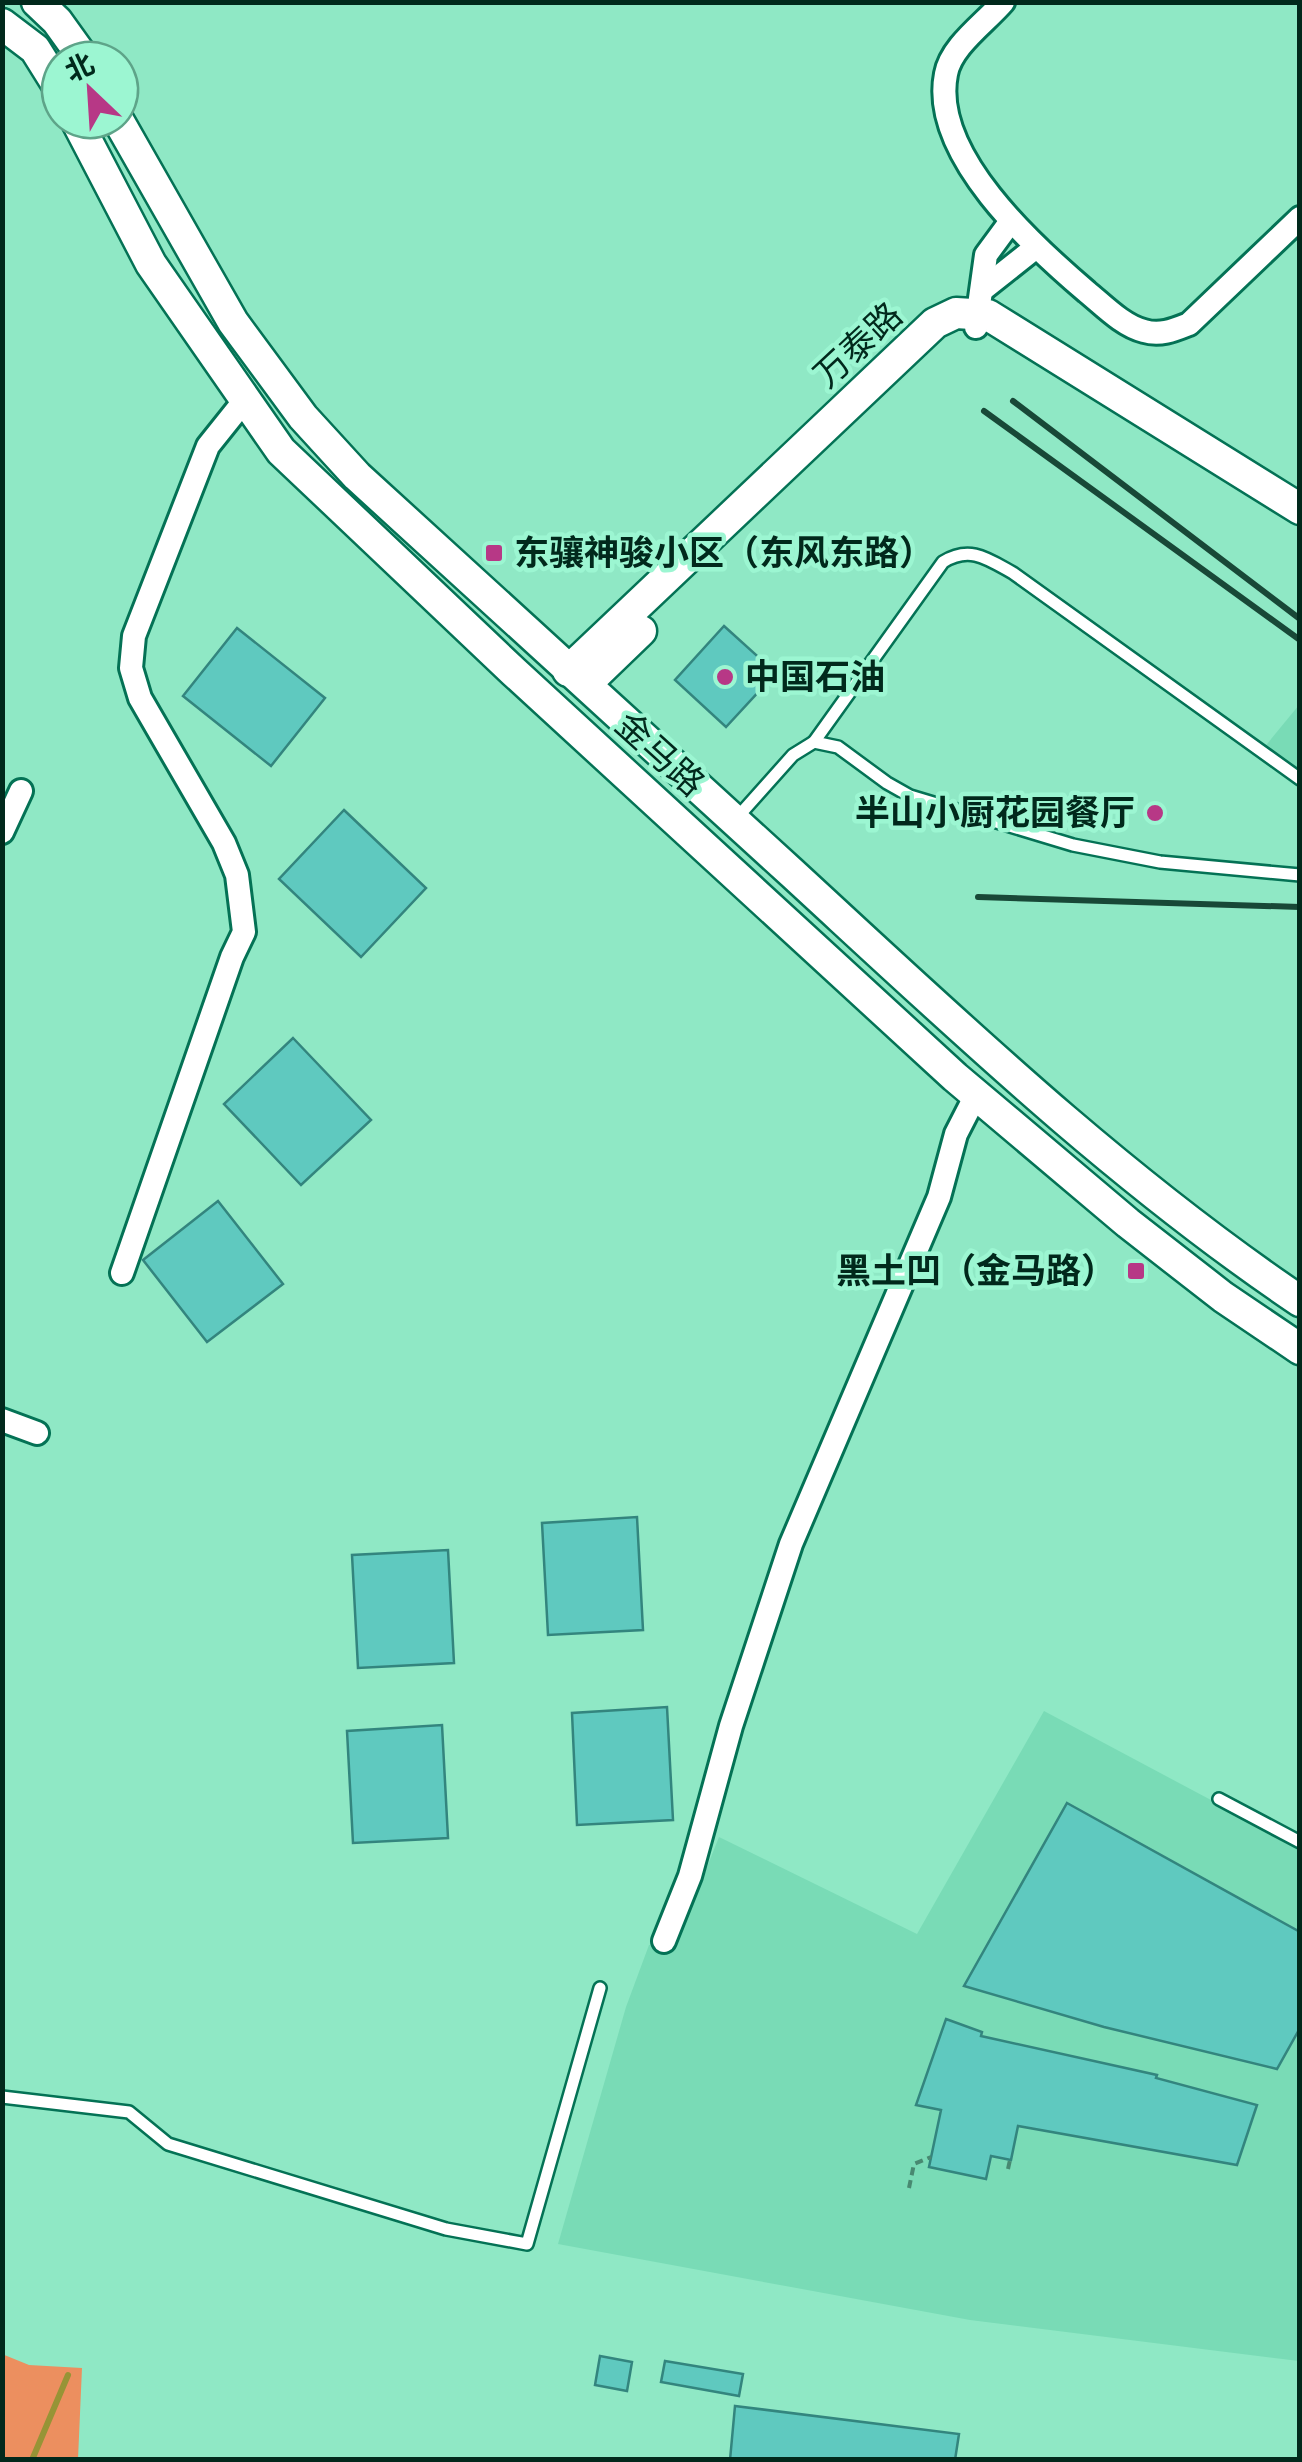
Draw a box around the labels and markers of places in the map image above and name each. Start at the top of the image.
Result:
place label: 东骧神骏小区（东风东路） [514,530,934,572]
marker: 东骧神骏小区（东风东路） [483,542,505,564]
place label: 中国石油 [745,654,885,696]
marker: 中国石油 [714,666,736,688]
place label: 半山小厨花园餐厅 [855,790,1135,832]
marker: 半山小厨花园餐厅 [1144,802,1166,824]
place label: 黑土凹（金马路） [836,1248,1116,1290]
marker: 黑土凹（金马路） [1125,1260,1147,1282]

